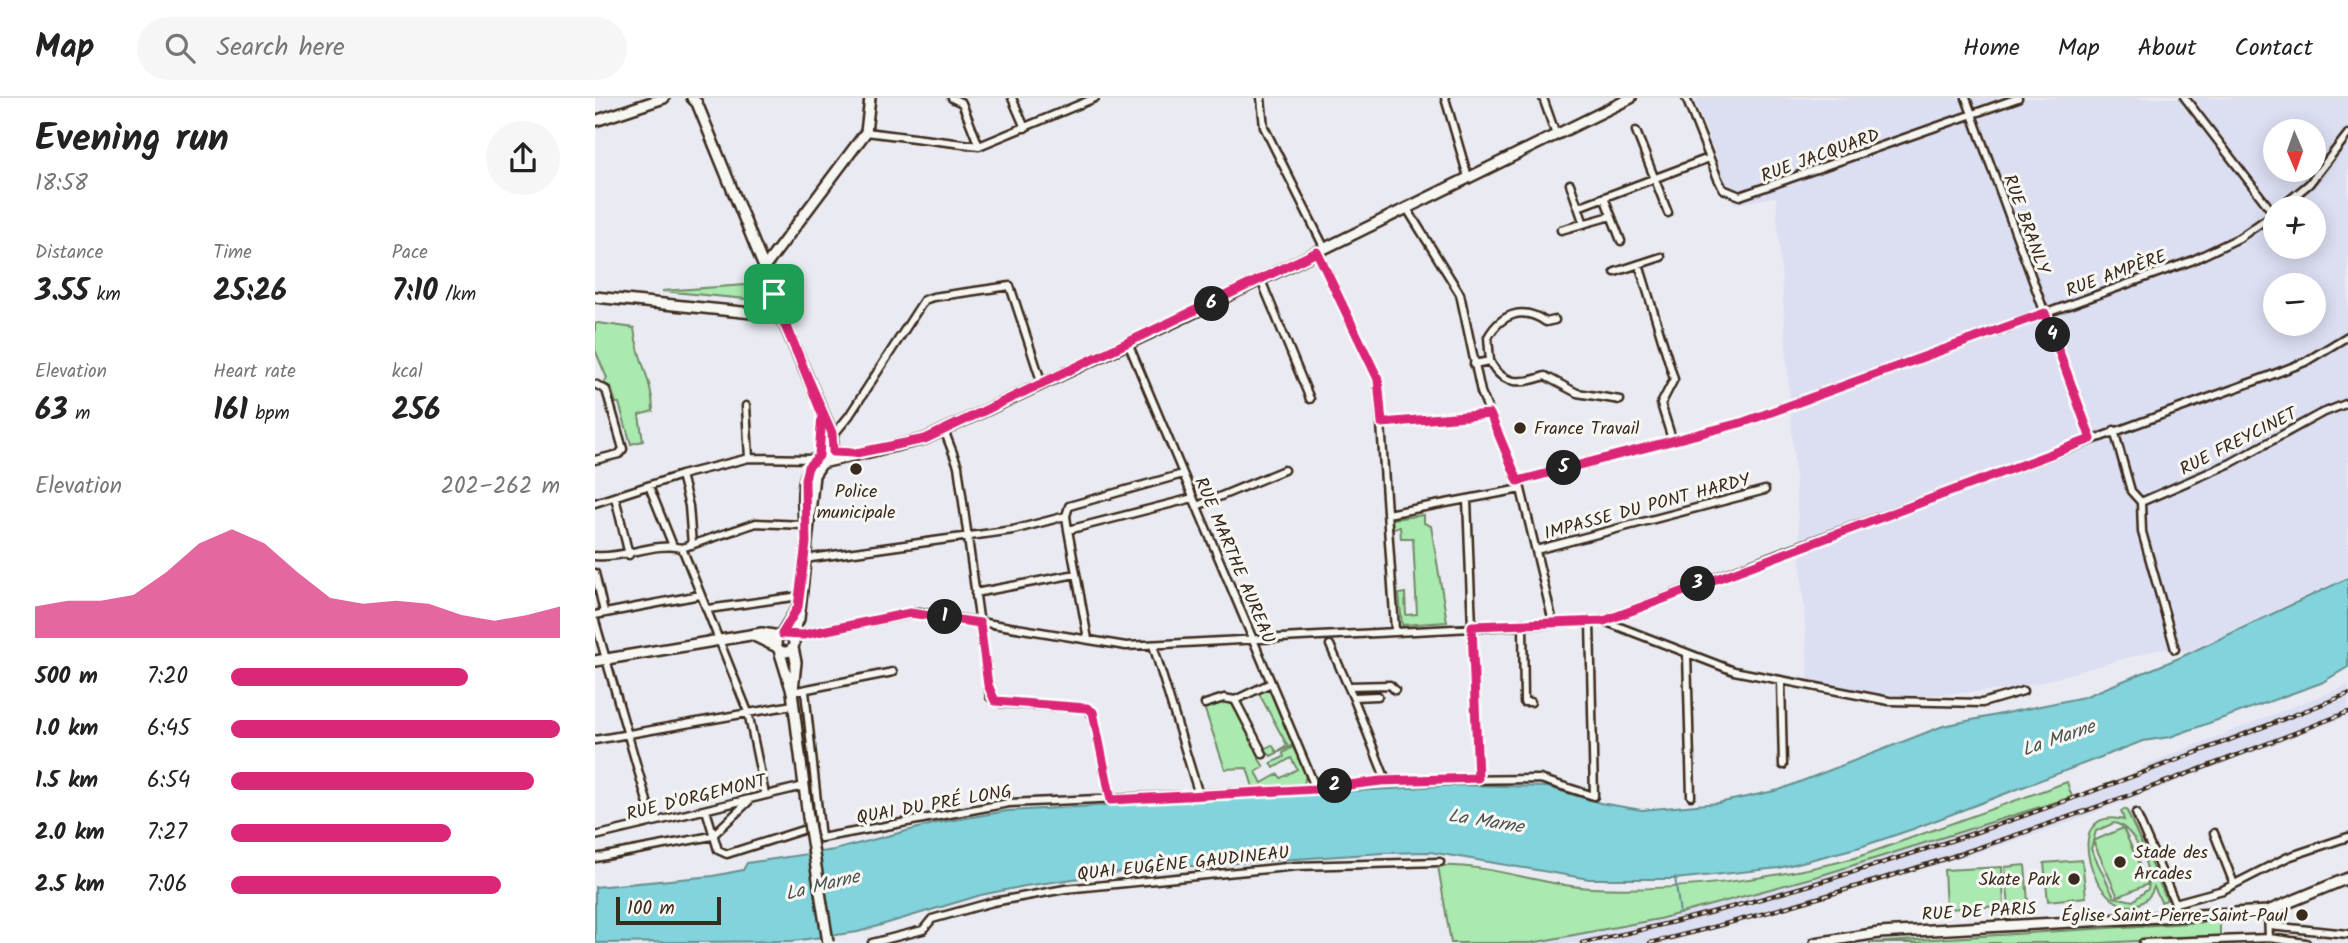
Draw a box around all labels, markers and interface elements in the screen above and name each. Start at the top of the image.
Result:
search box [137,17,627,80]
text: Map [35,22,95,75]
text: Search here [217,27,345,69]
icon: search [161,29,199,67]
text: Home [1963,29,2020,68]
text: Map [2058,29,2100,68]
text: About [2138,29,2196,68]
text: Contact [2234,29,2313,68]
text: Evening run [35,110,229,170]
north arrow [2263,119,2326,182]
map controls [2263,119,2326,336]
button: share [486,121,560,195]
street label: RUE JACQUARD [1757,121,1884,191]
text: 18:58 [35,166,88,202]
street label: RUE BRANLY [1994,171,2057,279]
button: + [2263,196,2326,259]
text: Distance [35,238,103,268]
text: Time [213,238,252,268]
text: Pace [392,238,428,268]
street label: RUE AMPÈRE [2062,243,2171,306]
pin [744,264,804,324]
text: 3.55 [35,268,89,316]
text: 25:26 [213,268,287,316]
text: 7:10 [392,268,438,316]
button: − [2263,273,2326,336]
icon: arrive [755,275,793,313]
text: km [89,280,121,310]
text: /km [438,280,476,310]
pin: 6 [1195,286,1229,322]
text: 6 [1206,288,1217,318]
pin: 4 [2035,317,2071,352]
text: 4 [2047,319,2058,349]
text: Elevation [35,357,107,387]
text: Heart rate [213,357,296,387]
text: kcal [392,357,423,387]
text: 63 [35,387,68,435]
text: 161 [213,387,248,435]
text: 256 [392,387,441,435]
text: m [68,399,90,429]
text: bpm [248,399,290,429]
street label: RUE FREYCINET [2175,400,2304,484]
place label: France Travail [1534,415,1640,444]
marker: France Travail [1512,420,1528,436]
pin: 5 [1546,450,1581,486]
text: 5 [1559,452,1568,482]
marker: Police municipale [848,461,864,477]
street label: IMPASSE DU PONT HARDY [1541,466,1754,549]
text: Elevation [35,469,122,505]
text: 202–262 m [441,469,560,505]
street label: RUE MARTHE AUREAU [1185,473,1282,649]
place label: Police municipale [817,478,895,528]
pin: 3 [1681,566,1715,602]
text: 3 [1692,568,1703,598]
pin: 1 [927,600,963,634]
text: 1 [942,601,947,631]
text: 500 m [35,659,98,695]
text: 7:20 [147,659,188,695]
text: 1.0 km [35,711,98,747]
text: 6:45 [147,711,190,747]
water label: La Marne [2018,712,2102,765]
text: 1.5 km [35,763,98,799]
text: 6:54 [147,763,190,799]
street label: RUE D'ORGEMONT [623,767,771,830]
pin: 2 [1317,768,1353,804]
text: 2 [1329,770,1340,800]
street label: QUAI DU PRÉ LONG [854,778,1014,833]
water label: La Marne [1446,801,1528,843]
text: 2.0 km [35,815,105,851]
text: 7:27 [147,815,187,851]
street label: QUAI EUGÈNE GAUDINEAU [1076,839,1291,890]
place label: Stade des Arcades [2134,839,2208,889]
marker: Stade des Arcades [2112,854,2128,870]
water label: La Marne [782,862,865,910]
place label: Skate Park [1979,866,2061,895]
text: 2.5 km [35,867,105,903]
text: 7:06 [147,867,188,903]
marker: Skate Park [2066,871,2082,887]
scale bar [616,894,721,926]
text: 100 m [627,894,675,924]
street label: RUE DE PARIS [1921,895,2038,930]
place label: Église Saint-Pierre-Saint-Paul [2061,902,2289,931]
marker: Église Saint-Pierre-Saint-Paul [2294,907,2310,923]

